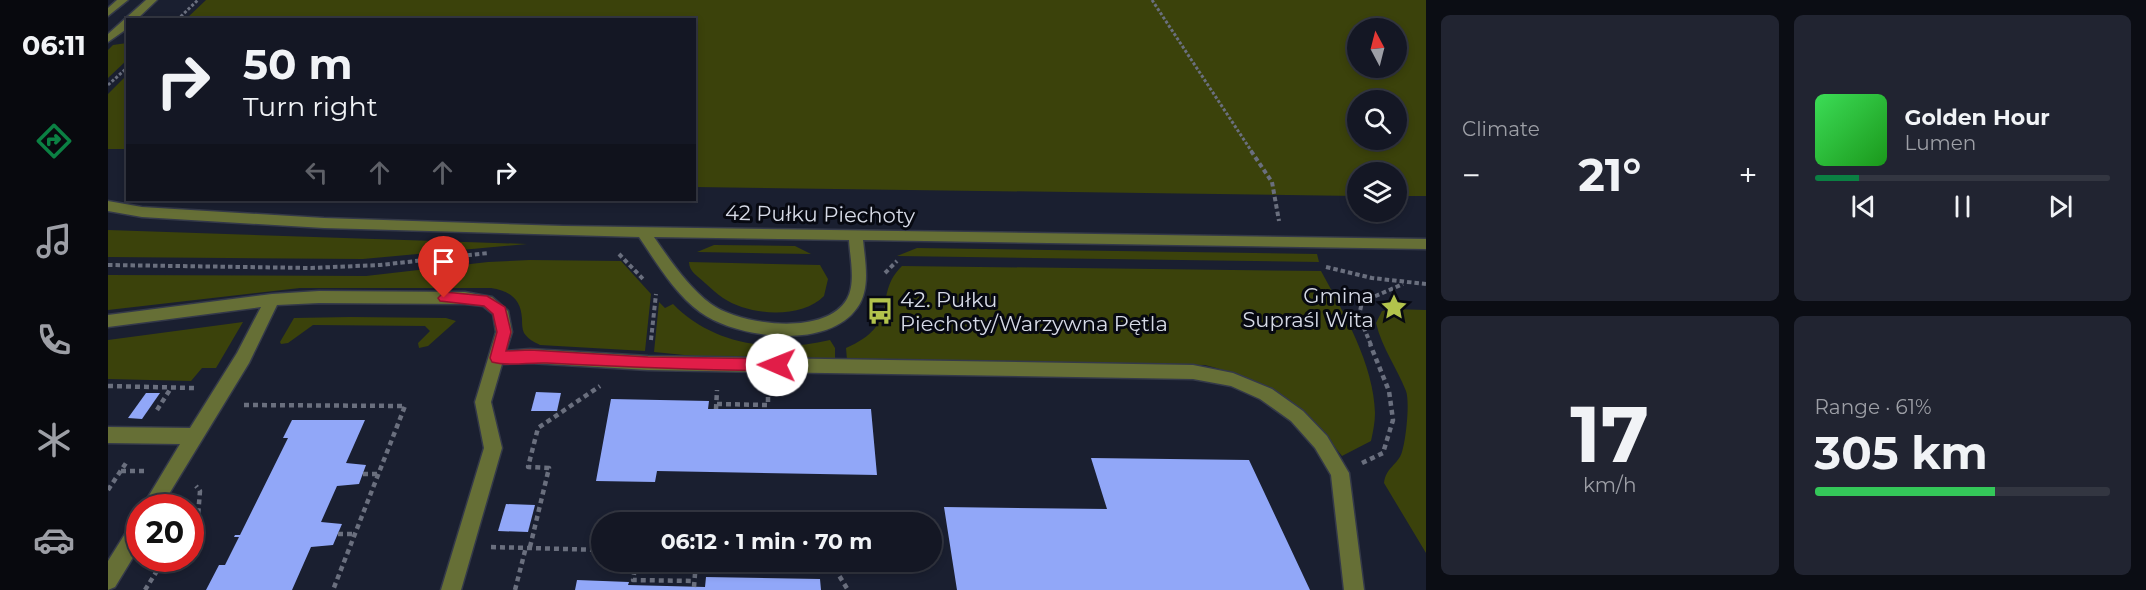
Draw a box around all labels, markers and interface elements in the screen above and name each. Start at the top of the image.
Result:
north arrow [1347,18,1407,78]
map controls [1347,18,1407,222]
text: 06:11 [22,29,86,62]
text: 50 m [243,38,352,90]
icon: right [144,42,222,120]
text: Turn right [243,90,378,123]
button: search [1347,90,1407,150]
text: Golden Hour [1905,104,2050,131]
text: Climate [1462,117,1540,141]
icon: directions [33,120,75,162]
text: Lumen [1905,131,1976,155]
text: 21° [1578,147,1641,202]
text: − [1462,155,1481,195]
text: + [1739,155,1757,195]
icon: left [300,156,333,189]
icon: ahead [363,156,396,189]
icon: ahead [426,156,459,189]
icon: right [489,156,522,189]
button: layers [1347,162,1407,222]
icon: previous [1847,190,1880,223]
icon: pause [1946,190,1979,223]
icon: next [2044,190,2077,223]
street label: 42 Pułku Piechoty [725,200,916,228]
icon: music [33,220,75,262]
pin [418,236,469,298]
icon: arrive [427,245,460,278]
place label: Gmina Supraśl Wita [1242,283,1374,332]
place label: 42. Pułku Piechoty/Warzywna Pętla [900,287,1168,336]
place icon: Gmina Supraśl Wita [1379,292,1409,322]
bus stop icon: 42. Pułku Piechoty/Warzywna Pętla [865,296,895,326]
icon: phone [33,319,75,361]
position arrow [745,333,809,397]
text: 17 [1570,386,1649,482]
text: Range · 61% [1815,395,1931,419]
icon: climate [33,419,75,461]
text: 305 km [1815,425,1988,480]
text: km/h [1583,473,1636,497]
speed limit sign: 20 [126,494,204,572]
icon: car [33,519,75,561]
text: 06:12 · 1 min · 70 m [661,528,872,555]

